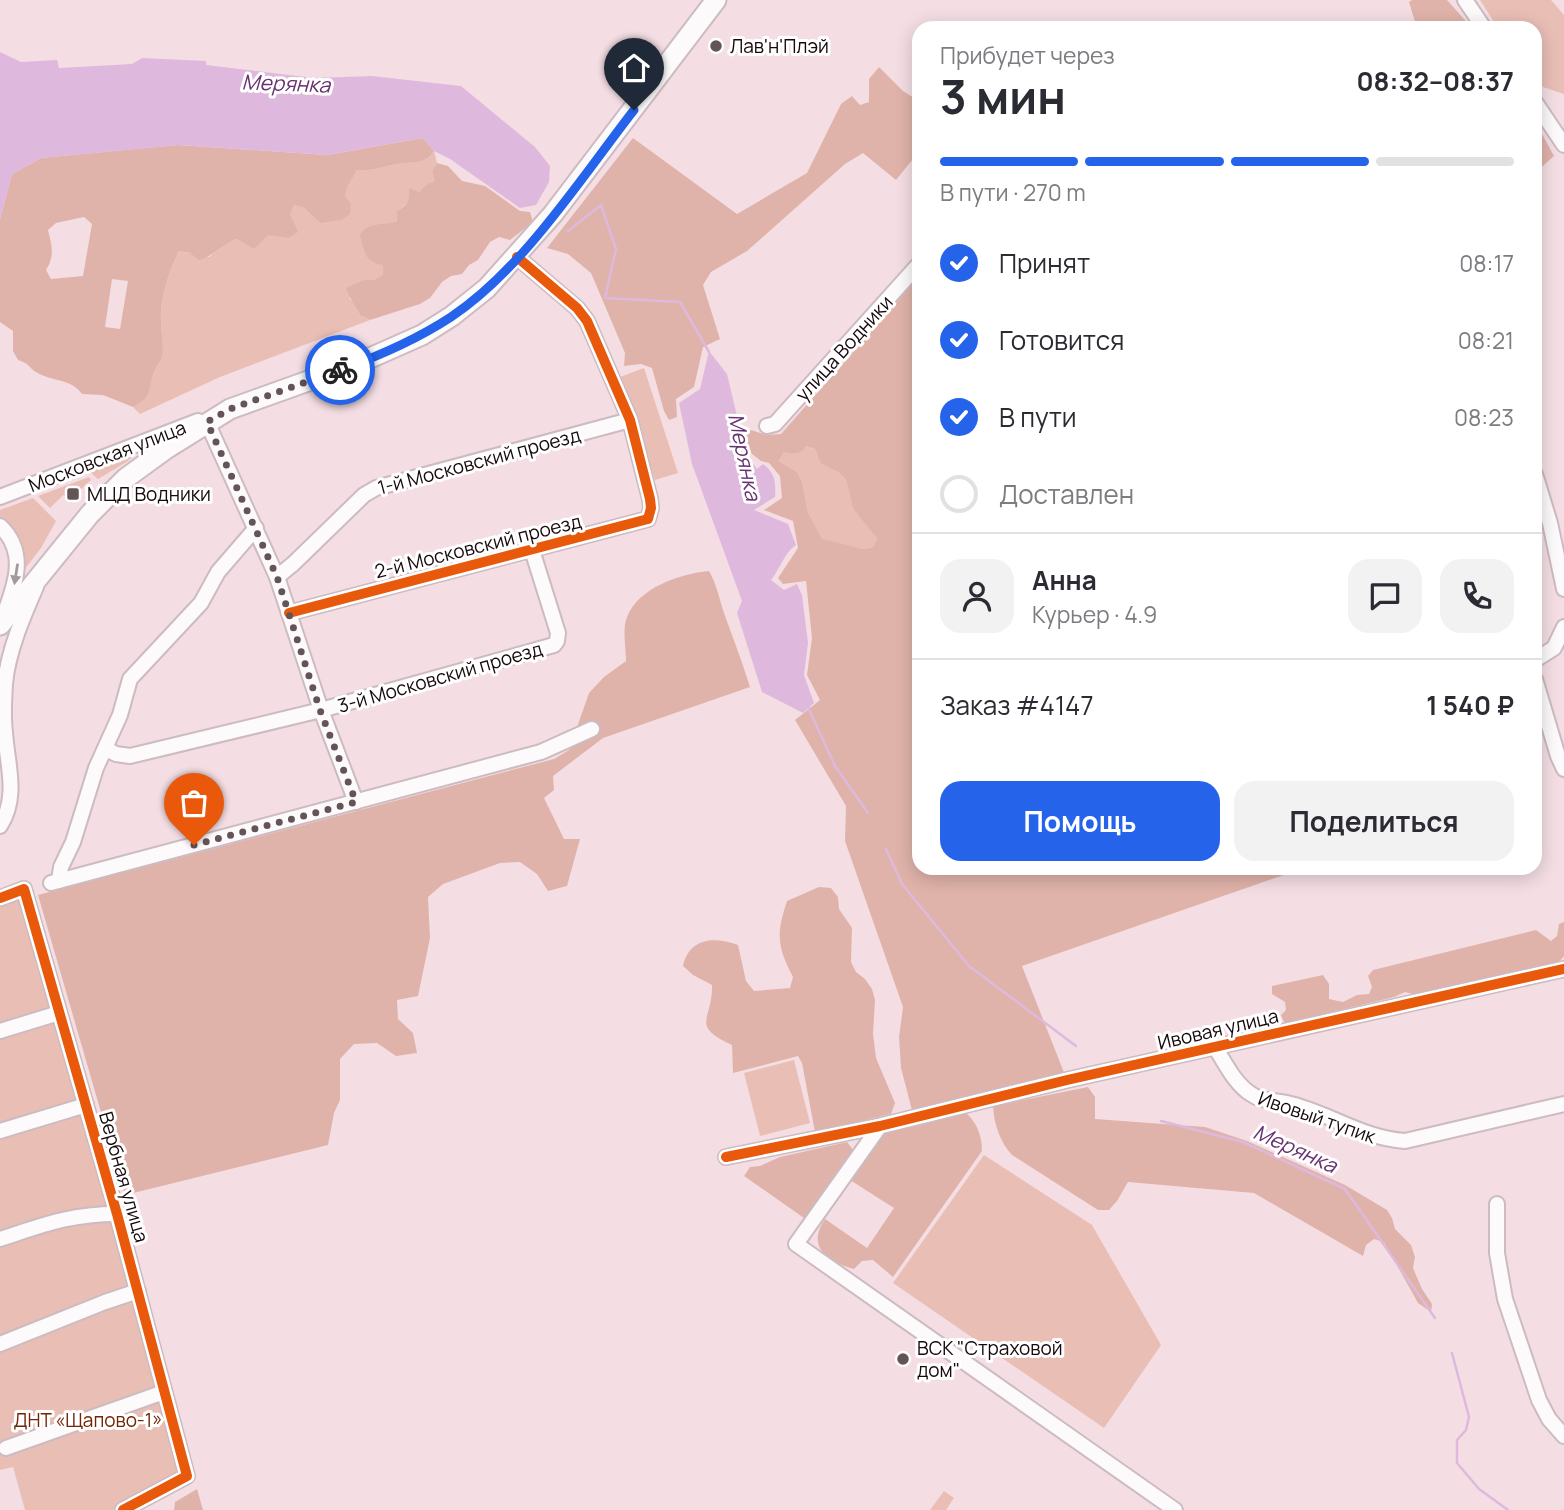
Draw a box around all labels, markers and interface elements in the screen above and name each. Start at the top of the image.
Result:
place label: Лав'н'Плэй [730,33,829,59]
pin [604,38,664,110]
marker: Лав'н'Плэй [708,38,724,54]
text: Прибудет через [940,39,1115,71]
icon: home [615,49,653,87]
text: 08:32–08:37 [1356,63,1514,99]
text: 3 мин [940,65,1066,128]
water label: Мерянка [241,67,332,99]
text: В пути · 270 m [940,176,1086,208]
icon: check [940,244,978,282]
text: Принят [999,245,1090,281]
text: 08:17 [1459,247,1514,279]
street label: улица Водники [790,290,898,406]
icon: check [940,321,978,359]
text: Готовится [999,322,1124,358]
text: 08:21 [1458,324,1514,356]
courier [305,335,375,405]
icon: bike [321,351,359,389]
icon: check [940,398,978,436]
text: В пути [999,399,1077,435]
text: 08:23 [1454,401,1514,433]
water label: Мерянка [722,411,768,504]
street label: Московская улица [24,414,190,498]
street label: 1-й Московский проезд [375,421,583,501]
text: Доставлен [999,476,1134,512]
place label: МЦД Водники [87,481,211,507]
marker: МЦД Водники [65,486,81,502]
street label: 2-й Московский проезд [372,508,584,584]
button: person [940,559,1014,633]
button: chat [1348,559,1422,633]
button: phone [1440,559,1514,633]
text: Анна [1032,562,1097,598]
one-way arrow [10,563,21,585]
text: Курьер · 4.9 [1032,598,1157,630]
street label: 3-й Московский проезд [335,635,545,719]
text: Заказ #4147 [940,687,1093,723]
text: 1 540 ₽ [1426,687,1514,723]
pin [164,773,224,845]
button: Помощь [940,781,1220,861]
button: Поделиться [1234,781,1514,861]
icon: bag [175,784,213,822]
street label: Ивовая улица [1155,1002,1281,1056]
street label: Ивовый тупик [1255,1085,1380,1149]
street label: Вербная улица [93,1109,155,1245]
water label: Мерянка [1249,1117,1343,1179]
place label: ВСК "Страховой дом" [917,1335,1063,1383]
marker: ВСК "Страховой дом" [895,1351,911,1367]
park label: ДНТ «Щапово-1» [14,1407,162,1433]

